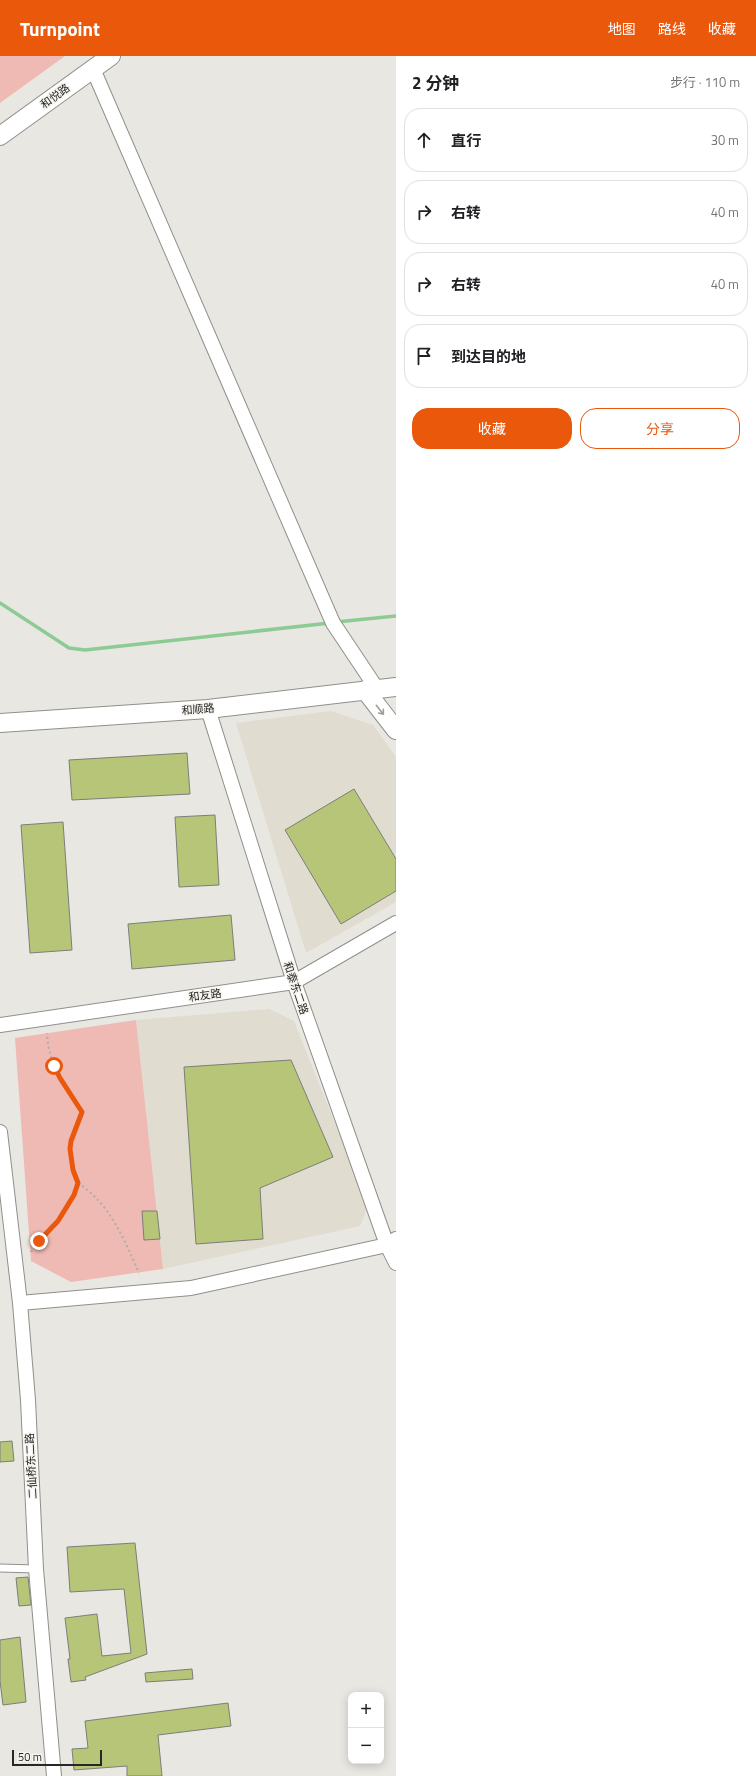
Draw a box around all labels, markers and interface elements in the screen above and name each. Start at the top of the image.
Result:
text: Turnpoint [20,14,100,43]
text: 地图 [608,18,636,39]
text: 路线 [658,18,686,39]
text: 收藏 [708,18,736,39]
text: 2 分钟 [412,70,459,96]
text: 步行 · 110 m [670,72,740,92]
street label: 和悦路 [37,80,73,112]
icon: ahead [413,129,435,151]
text: 直行 [451,129,481,152]
text: 30 m [711,130,739,150]
icon: right [413,201,435,223]
text: 右转 [451,201,481,224]
text: 40 m [711,202,739,222]
icon: right [413,273,435,295]
text: 右转 [451,273,481,296]
text: 40 m [711,274,739,294]
icon: arrive [413,345,435,367]
text: 到达目的地 [451,345,526,368]
button: 收藏 [412,408,572,449]
button: 分享 [580,408,740,449]
street label: 和顺路 [181,700,215,718]
one-way arrow [376,704,385,715]
street label: 和泰东二路 [279,959,313,1017]
street label: 和友路 [188,985,222,1005]
route start [45,1057,63,1075]
route end [30,1232,48,1250]
street label: 二仙桥东二路 [21,1433,41,1499]
map controls [348,1692,384,1764]
button: + [348,1692,384,1728]
button: − [348,1728,384,1764]
scale bar [12,1748,102,1767]
text: 50 m [18,1749,42,1765]

